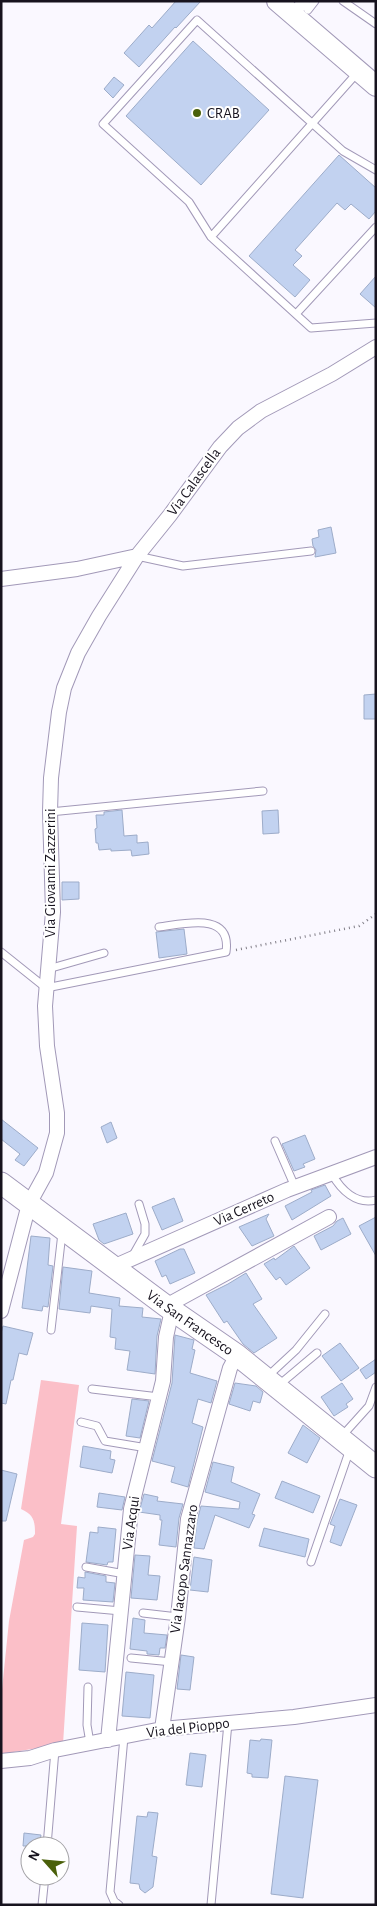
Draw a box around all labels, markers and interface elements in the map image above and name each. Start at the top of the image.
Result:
place label: CRAB [207,106,240,121]
marker: CRAB [191,107,203,119]
street label: Via Calascella [165,445,223,519]
street label: Via Giovanni Zazzerini [43,808,58,938]
street label: Via Cerreto [212,1189,276,1229]
street label: Via San Francesco [144,1287,236,1358]
street label: Via Acqui [120,1495,142,1551]
street label: Via Iacopo Sannazzaro [168,1504,200,1634]
street label: Via del Pioppo [145,1715,231,1741]
north arrow [20,1836,70,1886]
text: N [26,1848,43,1863]

